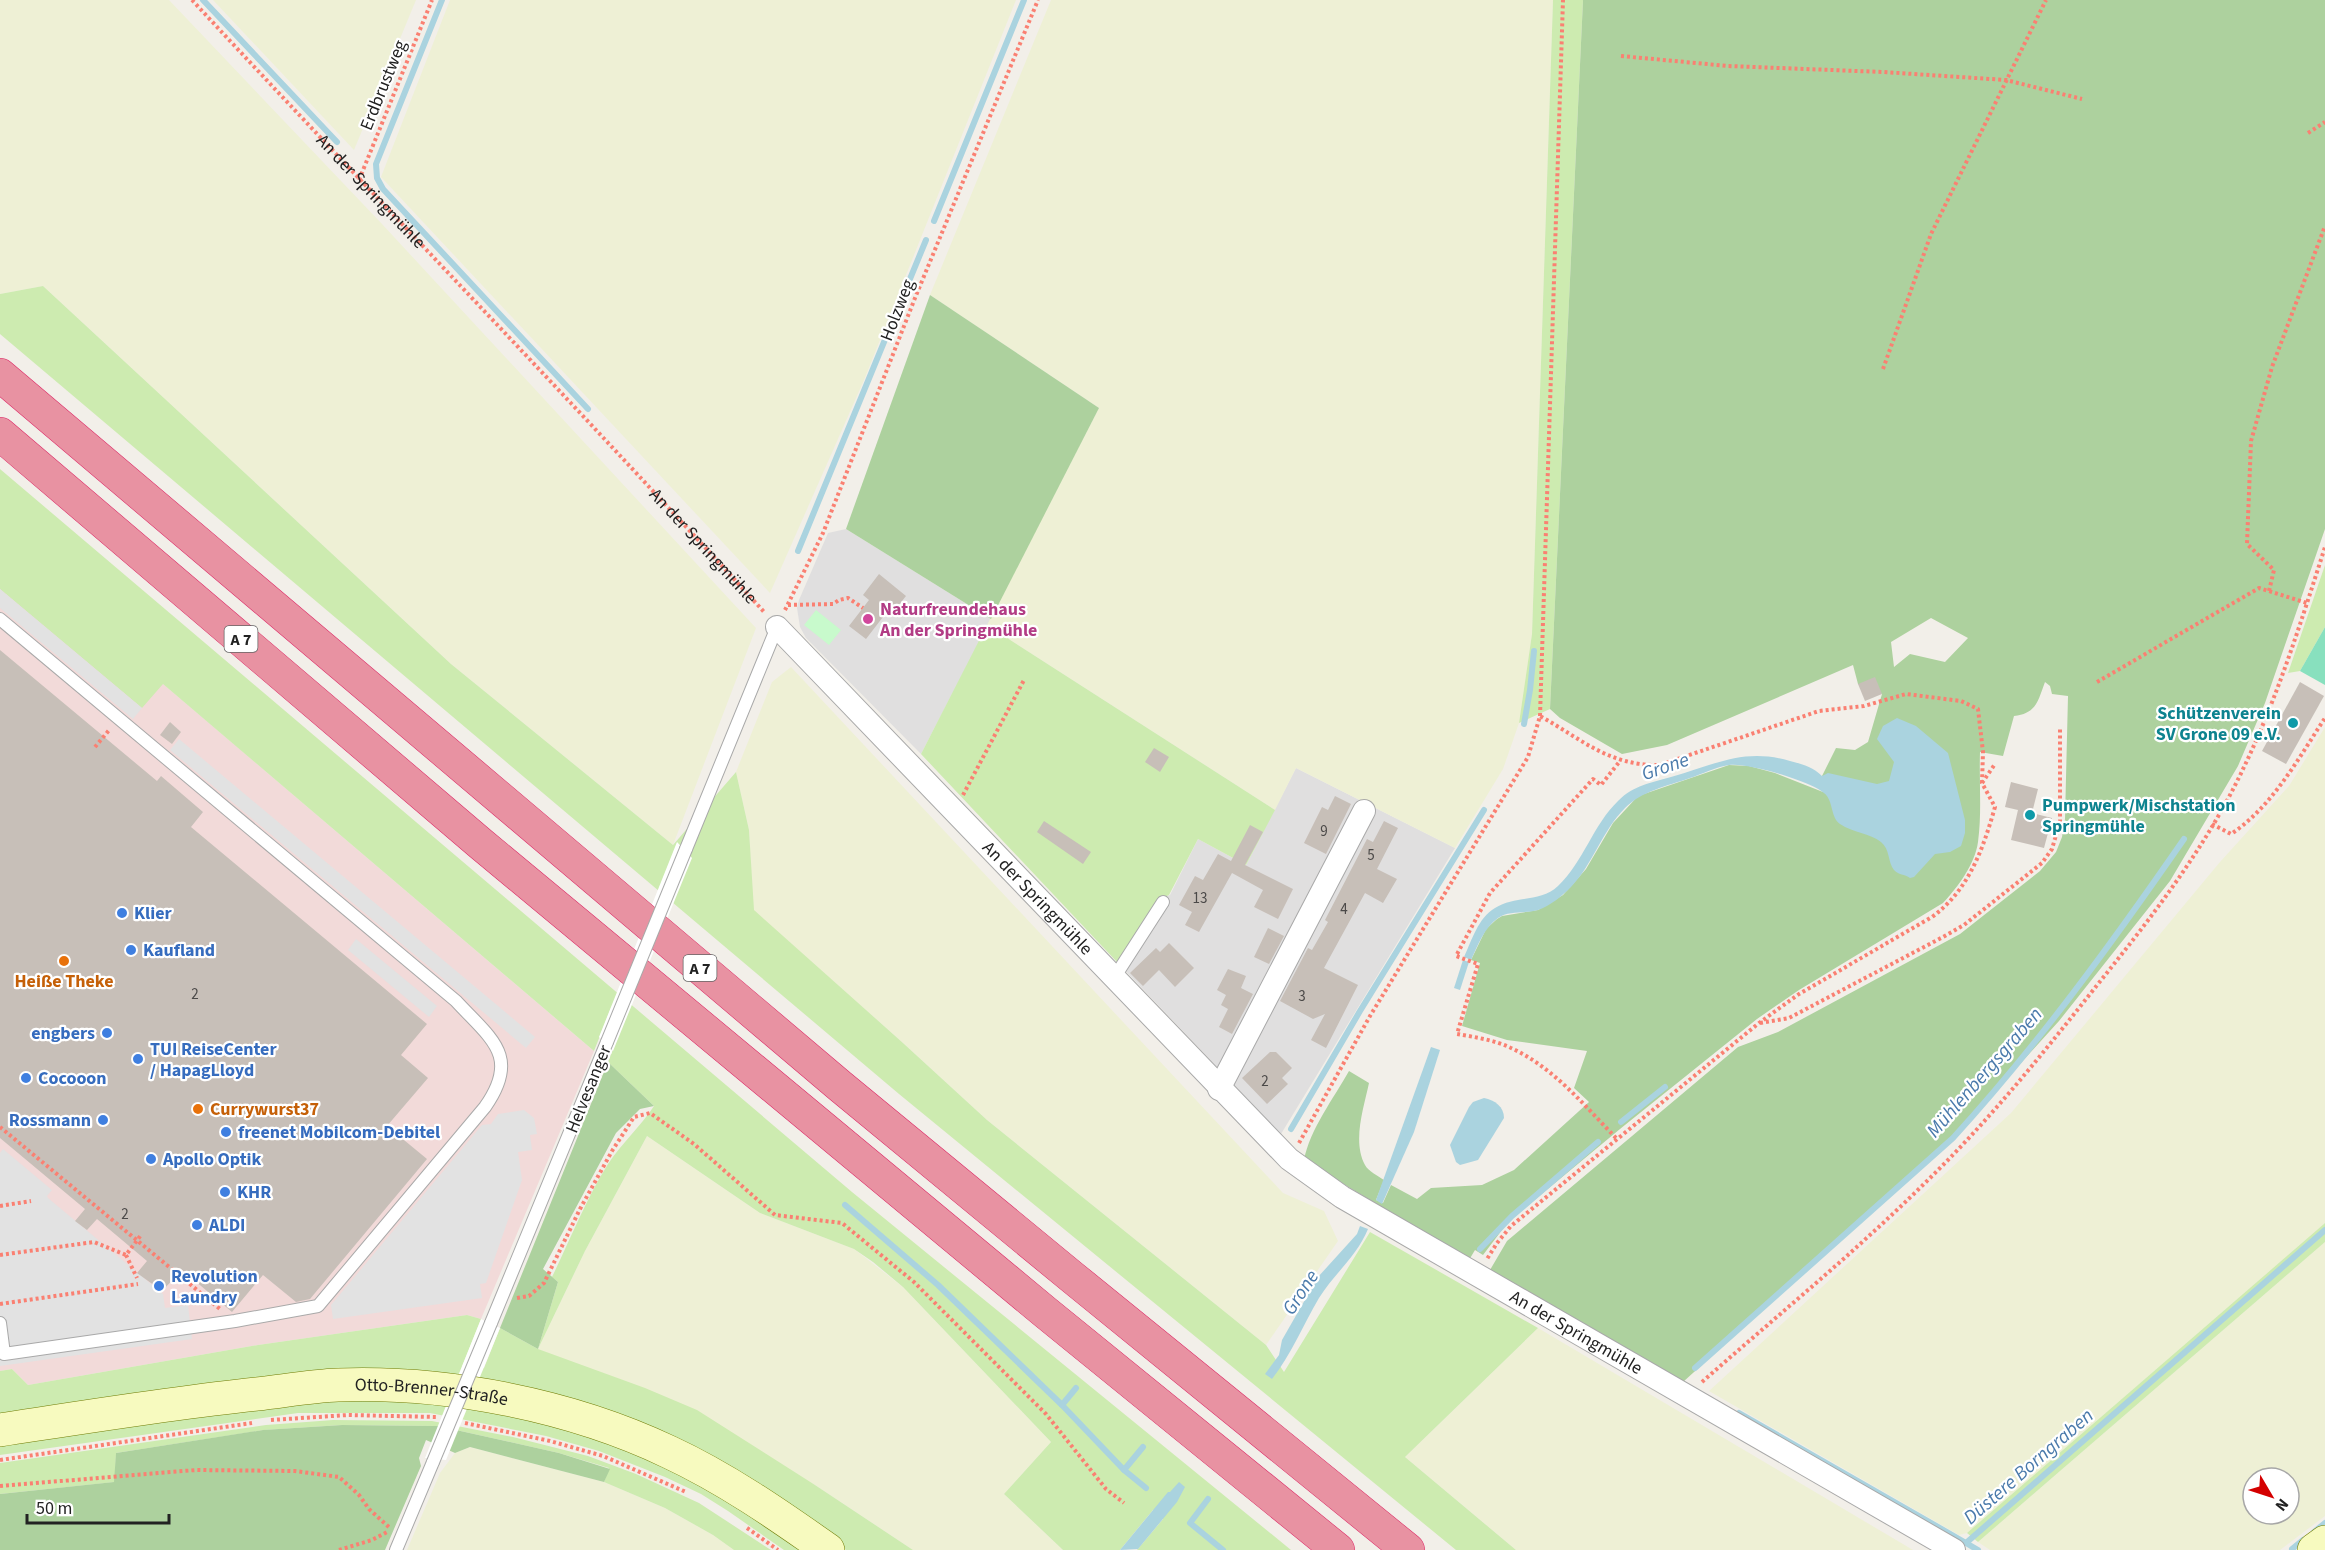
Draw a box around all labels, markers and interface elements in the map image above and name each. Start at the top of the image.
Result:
street label: Erdbrustweg [354,36,413,134]
street label: An der Springmühle [310,129,431,254]
street label: Holzweg [874,276,921,345]
street label: An der Springmühle [643,483,763,610]
place label: Naturfreundehaus An der Springmühle [879,597,1037,643]
marker: Naturfreundehaus An der Springmühle [861,612,875,626]
road number: A 7 [224,626,258,652]
place label: Schützenverein SV Grone 09 e.V. [2156,701,2281,747]
marker: Schützenverein SV Grone 09 e.V. [2286,716,2300,730]
water label: Grone [1638,746,1693,788]
place label: Pumpwerk/Mischstation Springmühle [2042,793,2236,839]
marker: Pumpwerk/Mischstation Springmühle [2023,808,2037,822]
house number: 9 [1320,821,1328,842]
street label: An der Springmühle [977,836,1098,961]
house number: 5 [1367,845,1375,866]
house number: 13 [1193,888,1207,909]
house number: 4 [1340,899,1348,920]
place label: Klier [134,901,172,926]
marker: Klier [115,906,129,920]
place label: Kaufland [143,938,215,963]
marker: Kaufland [124,943,138,957]
marker: Heiße Theke [57,954,71,968]
road number: A 7 [684,955,716,981]
place label: Heiße Theke [14,969,114,994]
house number: 2 [191,984,199,1005]
house number: 3 [1298,986,1306,1007]
water label: Mühlenbergsgraben [1920,1001,2049,1144]
place label: engbers [31,1021,95,1046]
marker: engbers [100,1026,114,1040]
place label: TUI ReiseCenter / HapagLloyd [150,1037,277,1083]
street label: Helvesanger [559,1041,618,1137]
marker: TUI ReiseCenter / HapagLloyd [131,1052,145,1066]
place label: Cocooon [38,1066,107,1091]
marker: Cocooon [19,1071,33,1085]
house number: 2 [1261,1071,1269,1092]
place label: Currywurst37 [210,1097,319,1122]
marker: Currywurst37 [191,1102,205,1116]
place label: Rossmann [9,1108,91,1133]
marker: Rossmann [96,1113,110,1127]
place label: freenet Mobilcom-Debitel [238,1120,440,1145]
marker: freenet Mobilcom-Debitel [219,1125,233,1139]
place label: Apollo Optik [162,1147,262,1172]
marker: Apollo Optik [144,1152,158,1166]
place label: KHR [237,1180,271,1205]
marker: KHR [218,1185,232,1199]
house number: 2 [121,1204,129,1225]
place label: ALDI [208,1213,246,1238]
marker: ALDI [190,1218,204,1232]
place label: Revolution Laundry [171,1264,258,1310]
water label: Grone [1276,1264,1326,1321]
marker: Revolution Laundry [152,1279,166,1293]
street label: An der Springmühle [1505,1284,1647,1381]
street label: Otto-Brenner-Straße [355,1373,510,1412]
water label: Düstere Borngraben [1957,1402,2100,1531]
north arrow [2241,1466,2301,1526]
scale bar [27,1487,170,1525]
text: N [2270,1494,2294,1516]
text: 50 m [36,1496,72,1521]

